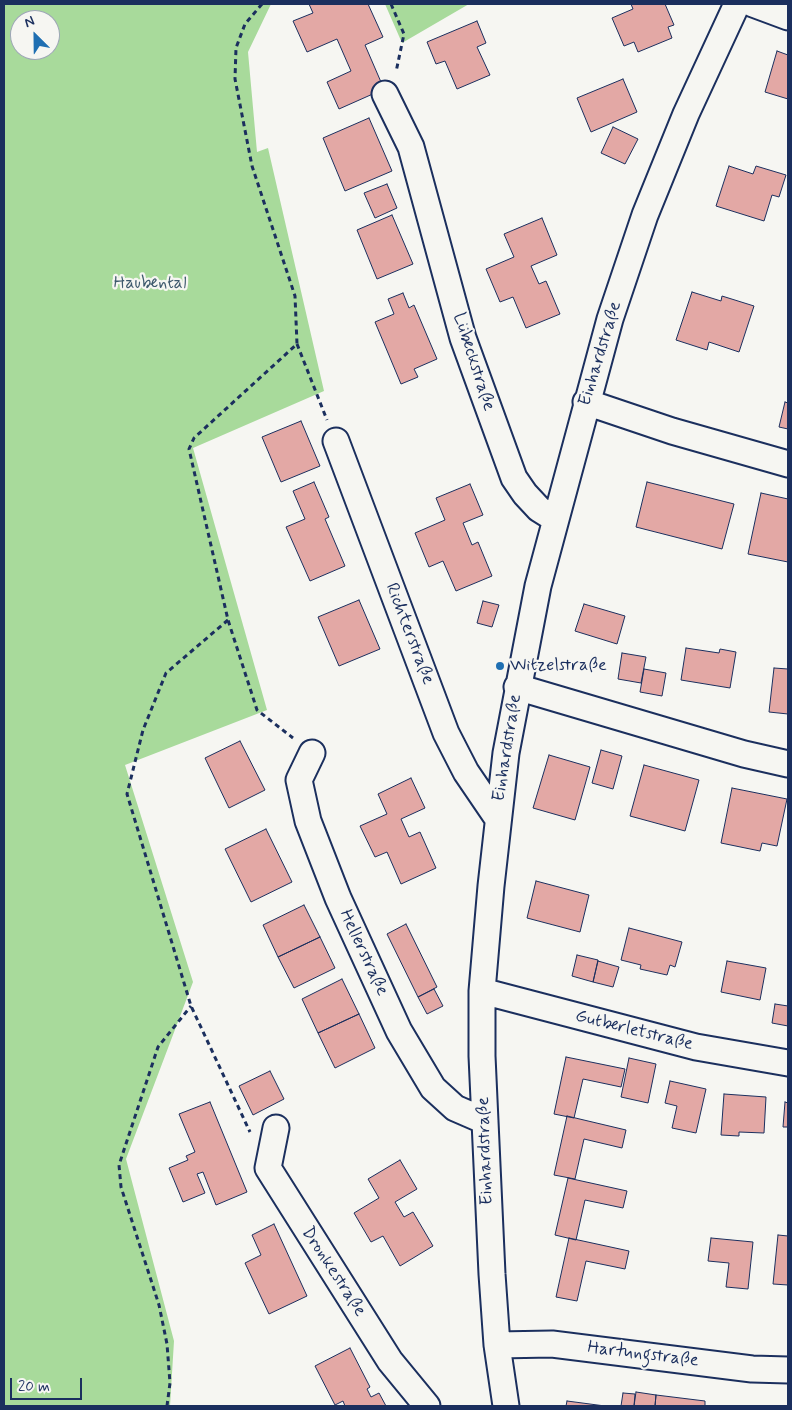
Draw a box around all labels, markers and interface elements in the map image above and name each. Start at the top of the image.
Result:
north arrow [10,10,60,60]
text: N [22,12,37,32]
park label: Haubental [114,273,186,295]
street label: Einhardstraße [575,299,627,409]
street label: Lübeckstraße [447,310,499,414]
street label: Richterstraße [380,580,438,688]
place label: Witzelstraße [510,655,607,677]
marker: Witzelstraße [494,660,506,672]
street label: Einhardstraße [489,693,527,803]
street label: Hellerstraße [334,907,392,999]
street label: Gutberletstraße [573,1006,695,1056]
street label: Einhardstraße [473,1097,499,1205]
street label: Dronkestraße [296,1223,370,1321]
street label: Hartungstraße [586,1337,700,1373]
scale bar [12,1368,85,1400]
text: 20 m [18,1377,50,1397]

